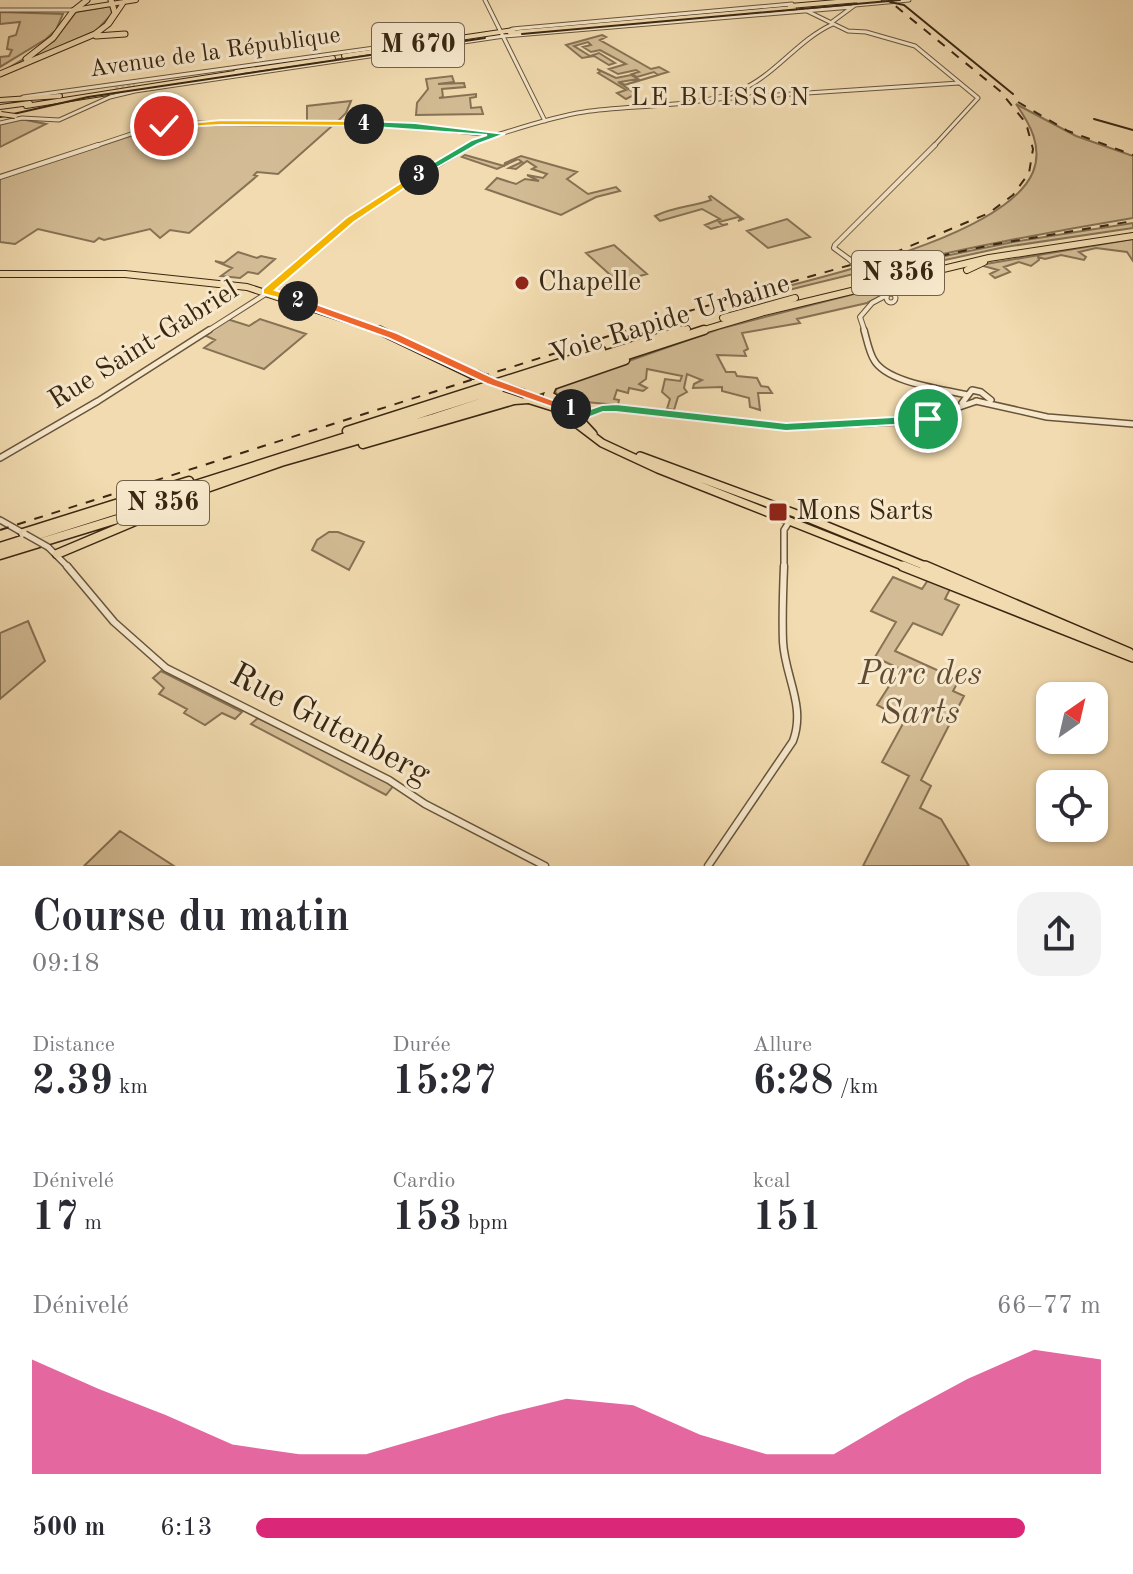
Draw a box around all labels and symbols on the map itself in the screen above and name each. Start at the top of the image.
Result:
road number: M 670 [372,23,464,67]
street label: Avenue de la République [88,24,342,82]
district label: LE BUISSON [631,85,812,111]
pin [130,92,198,160]
pin: 4 [344,104,384,144]
pin: 3 [399,155,439,195]
road number: N 356 [852,251,944,295]
place label: Chapelle [538,269,641,297]
street label: Voie Rapide Urbaine [547,270,793,370]
marker: Chapelle [513,274,531,292]
street label: Rue Saint-Gabriel [44,276,244,416]
pin: 2 [278,281,318,321]
pin [894,385,962,453]
pin: 1 [551,389,591,429]
road number: N 356 [117,481,209,525]
place label: Mons Sarts [796,498,933,526]
marker: Mons Sarts [767,501,789,523]
street label: Rue Gutenberg [224,658,436,792]
park label: Parc des Sarts [857,658,982,731]
north arrow [1036,682,1108,754]

